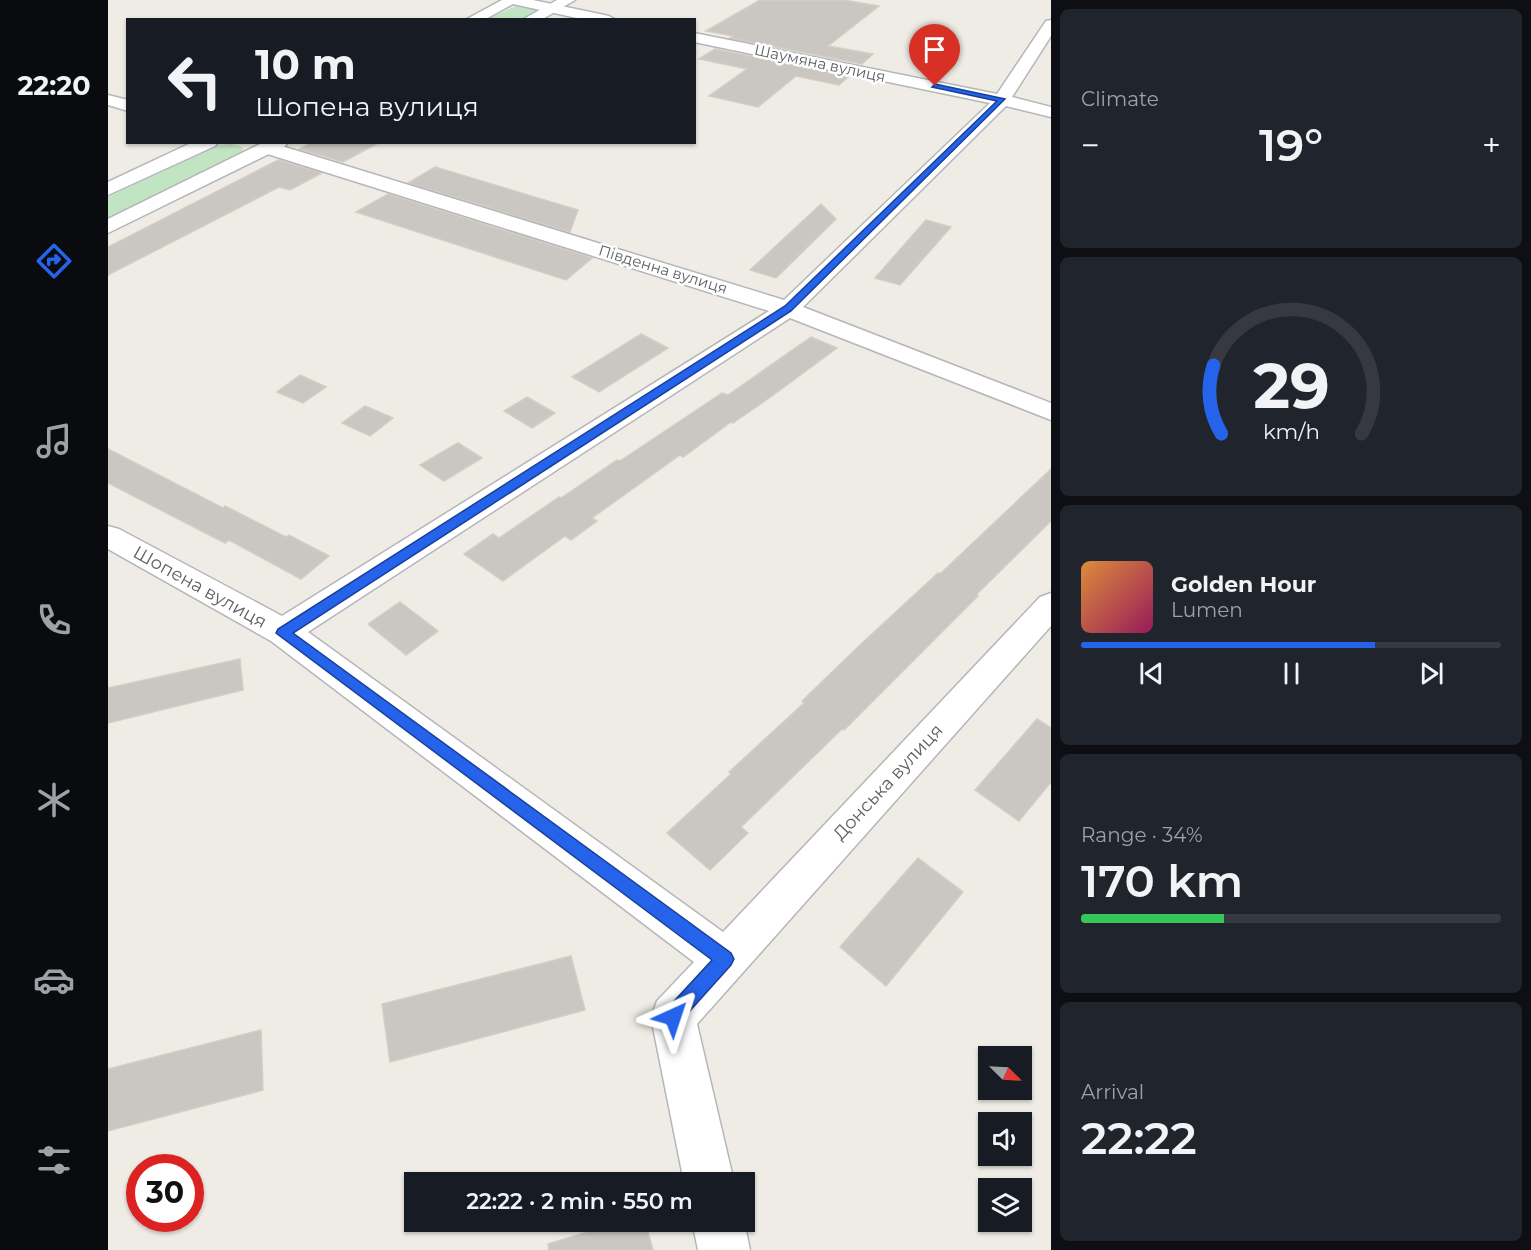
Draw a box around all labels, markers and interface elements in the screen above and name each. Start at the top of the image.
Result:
pin [909,24,960,86]
icon: arrive [918,33,951,66]
text: 10 m [255,38,356,90]
street label: Шаумяна вулиця [753,40,887,86]
icon: left [156,42,234,120]
text: 22:20 [17,69,91,102]
text: Climate [1081,87,1159,111]
text: Шопена вулиця [255,90,479,123]
text: 19° [1259,117,1323,172]
text: − [1081,125,1100,165]
text: + [1482,125,1501,165]
icon: directions [33,240,75,282]
street label: Південна вулиця [596,240,730,298]
text: 29 [1253,348,1329,424]
text: km/h [1262,418,1320,444]
icon: music [33,420,75,462]
street label: Шопена вулиця [129,541,271,633]
text: Golden Hour [1171,571,1316,598]
text: Lumen [1171,598,1243,622]
icon: phone [33,599,75,641]
icon: previous [1135,657,1168,690]
icon: pause [1275,657,1308,690]
icon: next [1415,657,1448,690]
street label: Донська вулиця [828,719,948,845]
icon: climate [33,779,75,821]
text: Range · 34% [1081,823,1202,847]
text: 170 km [1081,853,1243,908]
icon: car [33,959,75,1001]
position arrow [641,985,705,1049]
north arrow [978,1046,1032,1100]
map controls [978,1046,1032,1232]
text: Arrival [1081,1080,1144,1104]
text: 22:22 [1081,1110,1197,1165]
button: sound [978,1112,1032,1166]
icon: filters [33,1139,75,1181]
speed limit sign: 30 [126,1154,204,1232]
button: layers [978,1178,1032,1232]
text: 22:22 · 2 min · 550 m [466,1188,693,1215]

